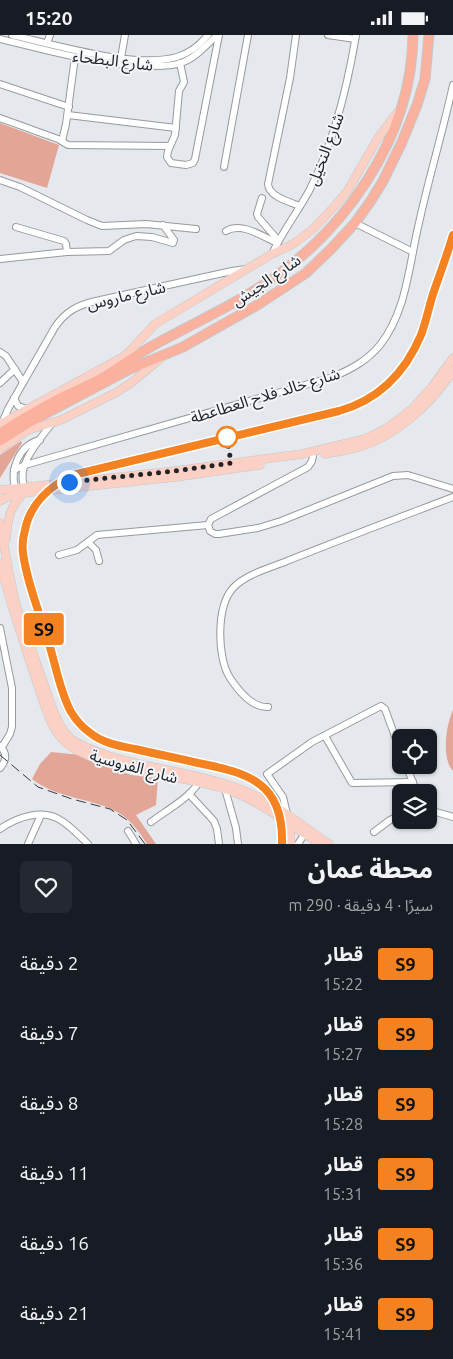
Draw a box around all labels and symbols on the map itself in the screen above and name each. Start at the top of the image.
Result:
street label: شارع البطحاء [71,46,154,78]
street label: شارع النخيل [303,110,351,189]
street label: شارع الجيش [228,250,306,313]
street label: شارع ماروس [85,277,168,317]
street label: شارع خالد فلاح العطاعطة [188,364,343,430]
unlabelled marker [216,426,238,448]
your location [57,470,82,495]
line badge: S9 [22,613,66,645]
street label: شارع الفروسية [87,746,180,790]

